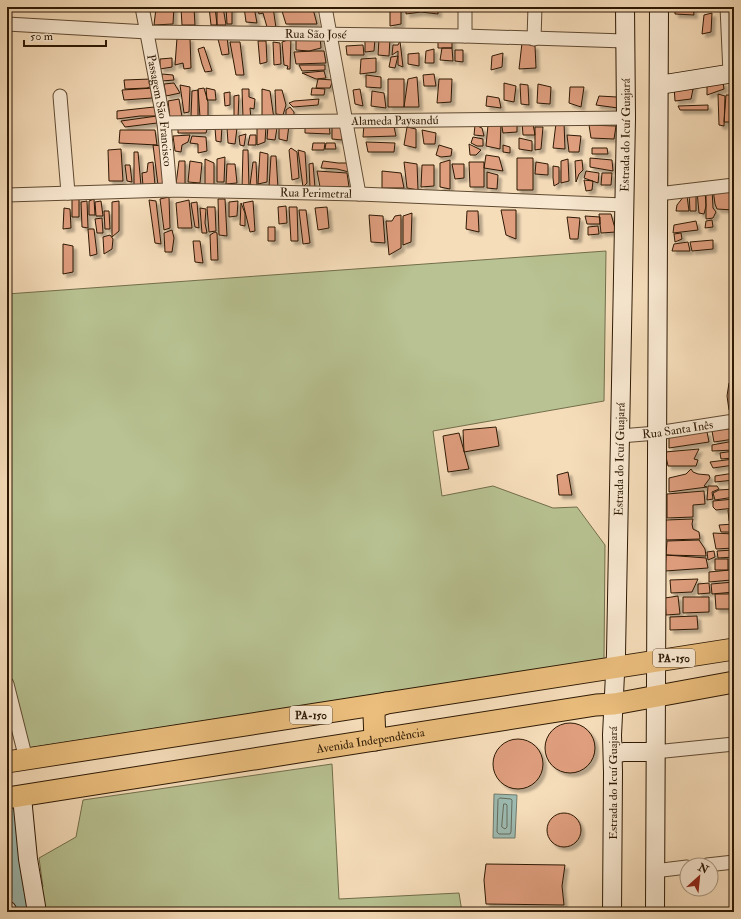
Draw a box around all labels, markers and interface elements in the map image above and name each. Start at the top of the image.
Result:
scale bar [24,22,106,48]
street label: Rua São José [285,27,348,43]
text: 50 m [30,29,54,44]
street label: Passagem São Francisco [143,53,175,167]
street label: Estrada do Icuí Guajará [618,77,634,192]
street label: Alameda Paysandú [350,113,439,129]
street label: Rua Perimetral [280,185,352,202]
street label: Estrada do Icuí Guajará [612,401,629,516]
street label: Rua Santa Inês [642,417,714,442]
road number: PA-150 [653,649,695,667]
road number: PA-150 [290,706,332,724]
street label: Avenida Independência [314,725,427,757]
street label: Estrada do Icuí Guajará [606,725,621,840]
north arrow [679,857,719,897]
text: N [695,860,712,877]

